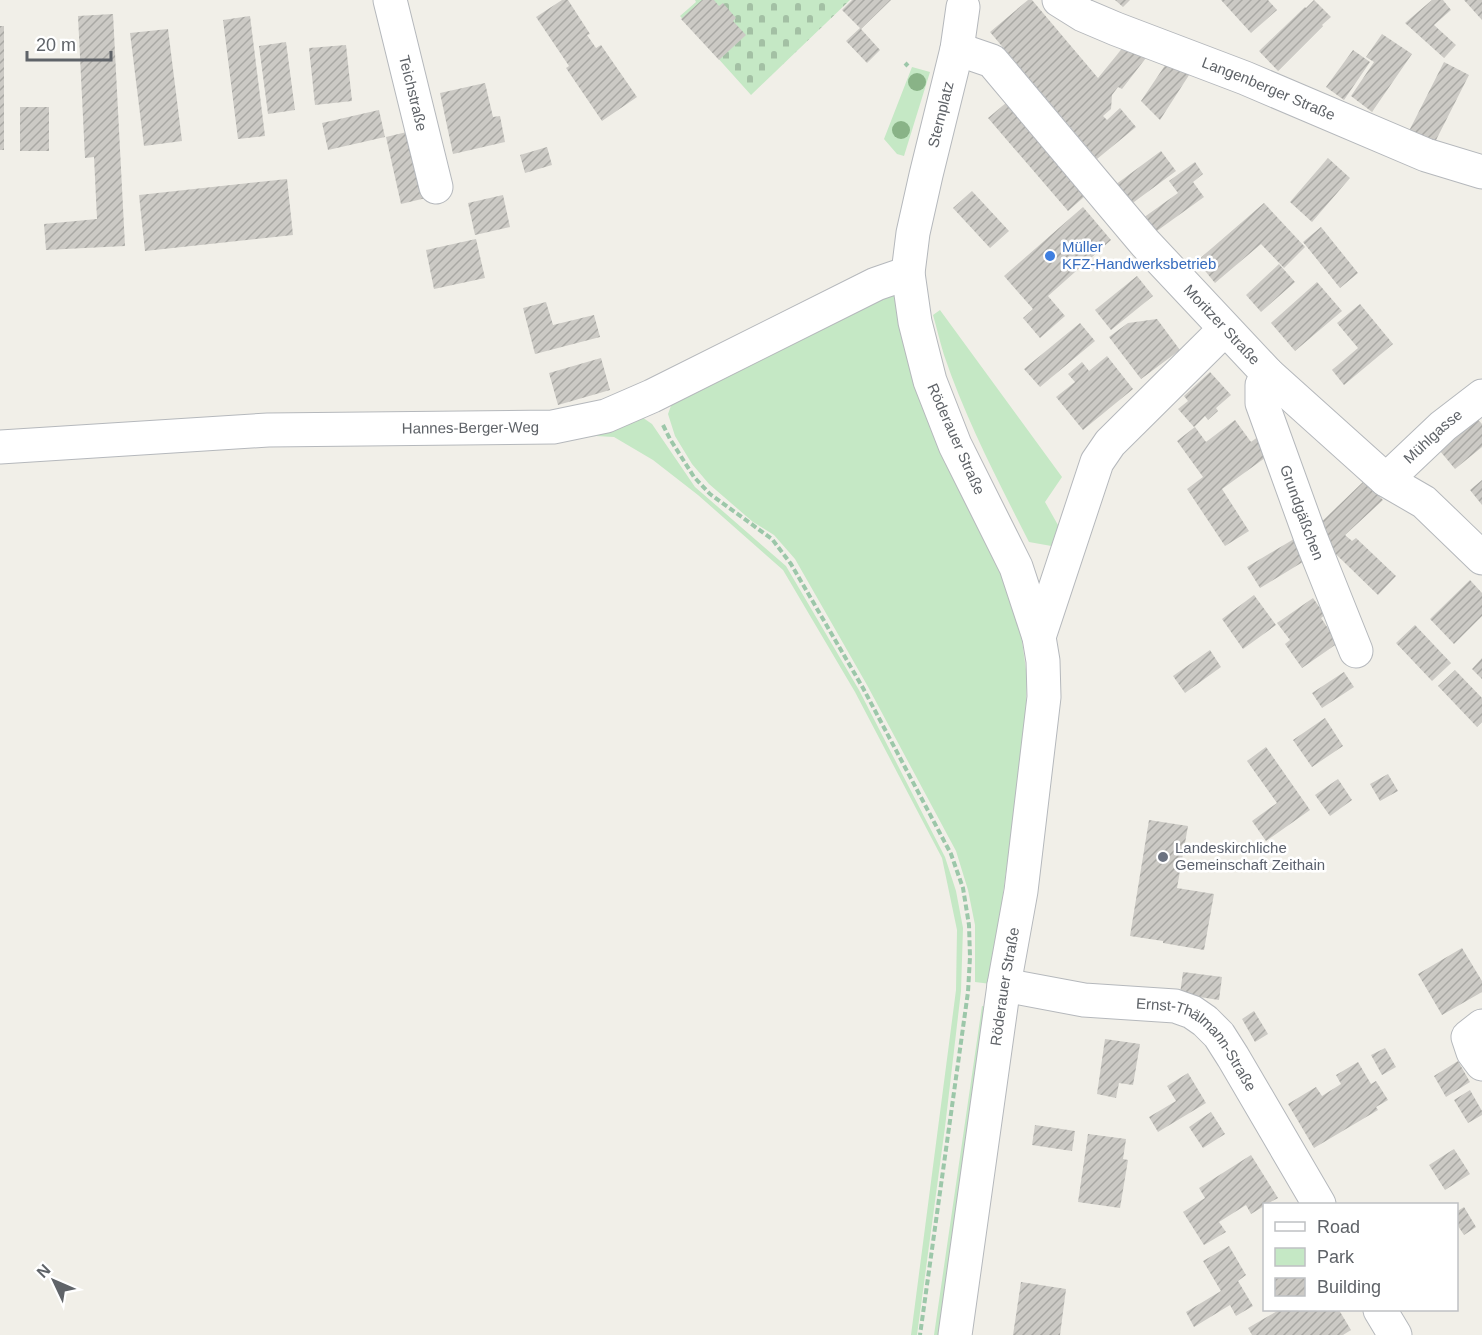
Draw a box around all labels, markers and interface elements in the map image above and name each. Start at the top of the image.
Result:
scale bar [27,24,111,62]
text: 20 m [36,35,76,55]
street label: Teichstraße [396,53,431,133]
street label: Langenberger Straße [1200,53,1338,123]
street label: Sternplatz [924,79,957,149]
place label: Müller KFZ-Handwerksbetrieb [1062,238,1216,272]
marker: Müller KFZ-Handwerksbetrieb [1043,249,1057,263]
street label: Moritzer Straße [1181,281,1264,368]
street label: Röderauer Straße [924,380,989,497]
street label: Mühlgasse [1400,406,1465,467]
street label: Hannes-Berger-Weg [402,418,539,437]
street label: Grundgäßchen [1277,462,1328,562]
place label: Landeskirchliche Gemeinschaft Zeithain [1175,839,1325,873]
marker: Landeskirchliche Gemeinschaft Zeithain [1156,850,1170,864]
street label: Röderauer Straße [987,926,1022,1047]
street label: Ernst-Thälmann-Straße [1136,994,1260,1094]
legend [1263,1203,1458,1311]
text: Road [1317,1217,1360,1237]
text: Park [1317,1247,1355,1267]
north arrow [24,1251,84,1311]
text: N [33,1261,54,1281]
text: Building [1317,1277,1381,1297]

